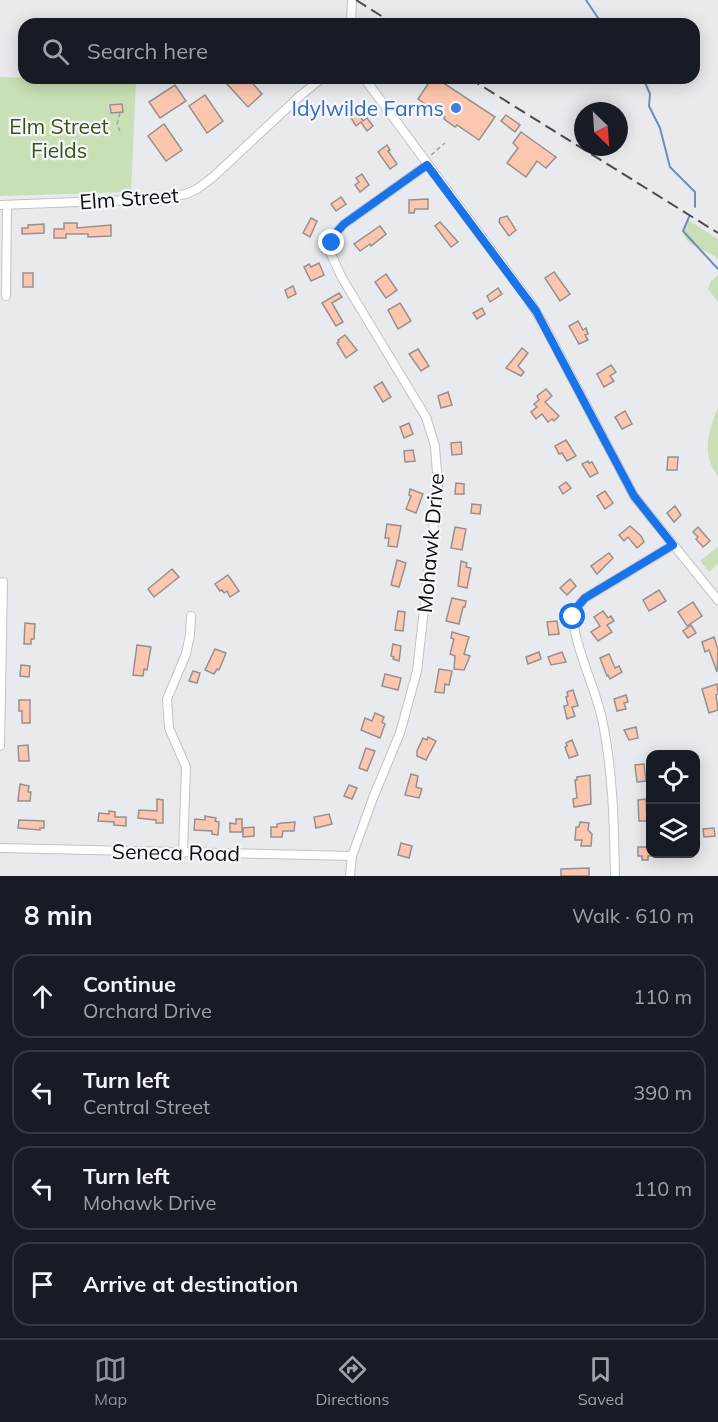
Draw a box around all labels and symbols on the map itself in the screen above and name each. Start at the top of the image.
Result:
place label: Idylwilde Farms [292,95,444,121]
marker: Idylwilde Farms [449,101,463,115]
north arrow [574,102,628,156]
park label: Elm Street Fields [9,113,109,163]
street label: Elm Street [79,182,179,214]
route end [318,229,344,255]
street label: Mohawk Drive [411,472,449,614]
route start [559,603,585,629]
street label: Seneca Road [112,838,240,866]

